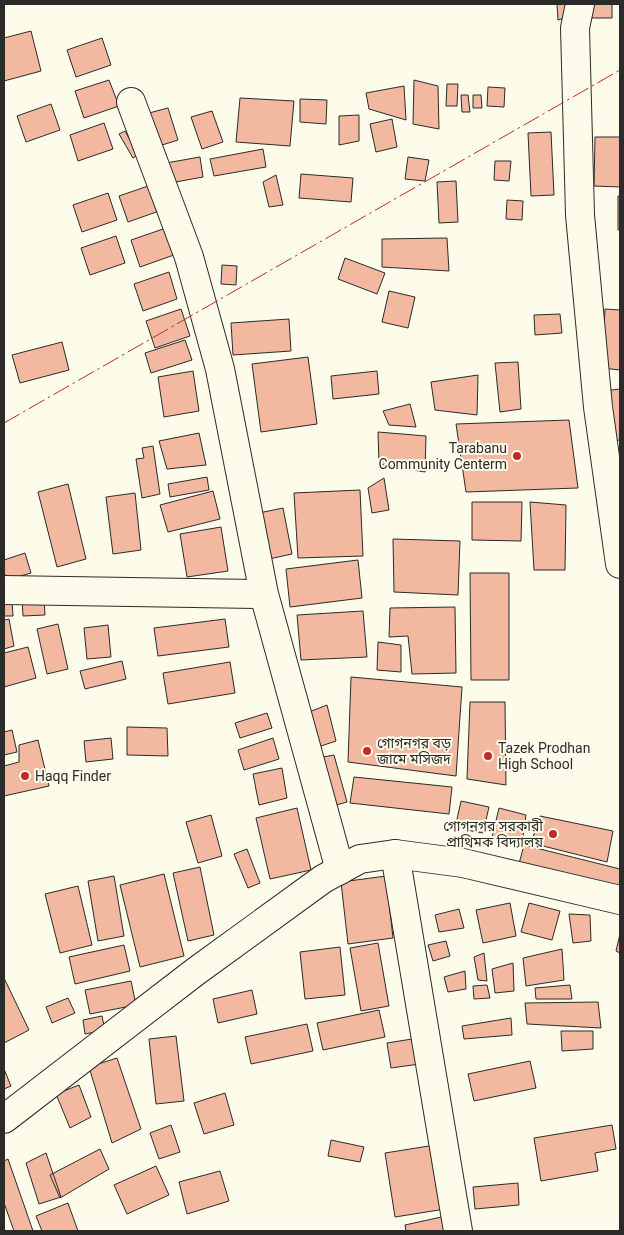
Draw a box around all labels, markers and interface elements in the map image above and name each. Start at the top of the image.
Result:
place label: Tarabanu Community Centerm [379,440,507,472]
marker: Tarabanu Community Centerm [511,450,523,462]
place label: গোগনগর বড় জামে মসিজদ [376,735,452,767]
place label: Tazek Prodhan High School [498,740,590,772]
marker: গোগনগর বড় জামে মসিজদ [361,745,373,757]
marker: Tazek Prodhan High School [482,750,494,762]
place label: Haqq Finder [35,768,111,784]
marker: Haqq Finder [19,770,31,782]
place label: গোগনগর সরকারী প্রাথিমক বিদ্যালয় [443,818,543,850]
marker: গোগনগর সরকারী প্রাথিমক বিদ্যালয় [547,828,559,840]

